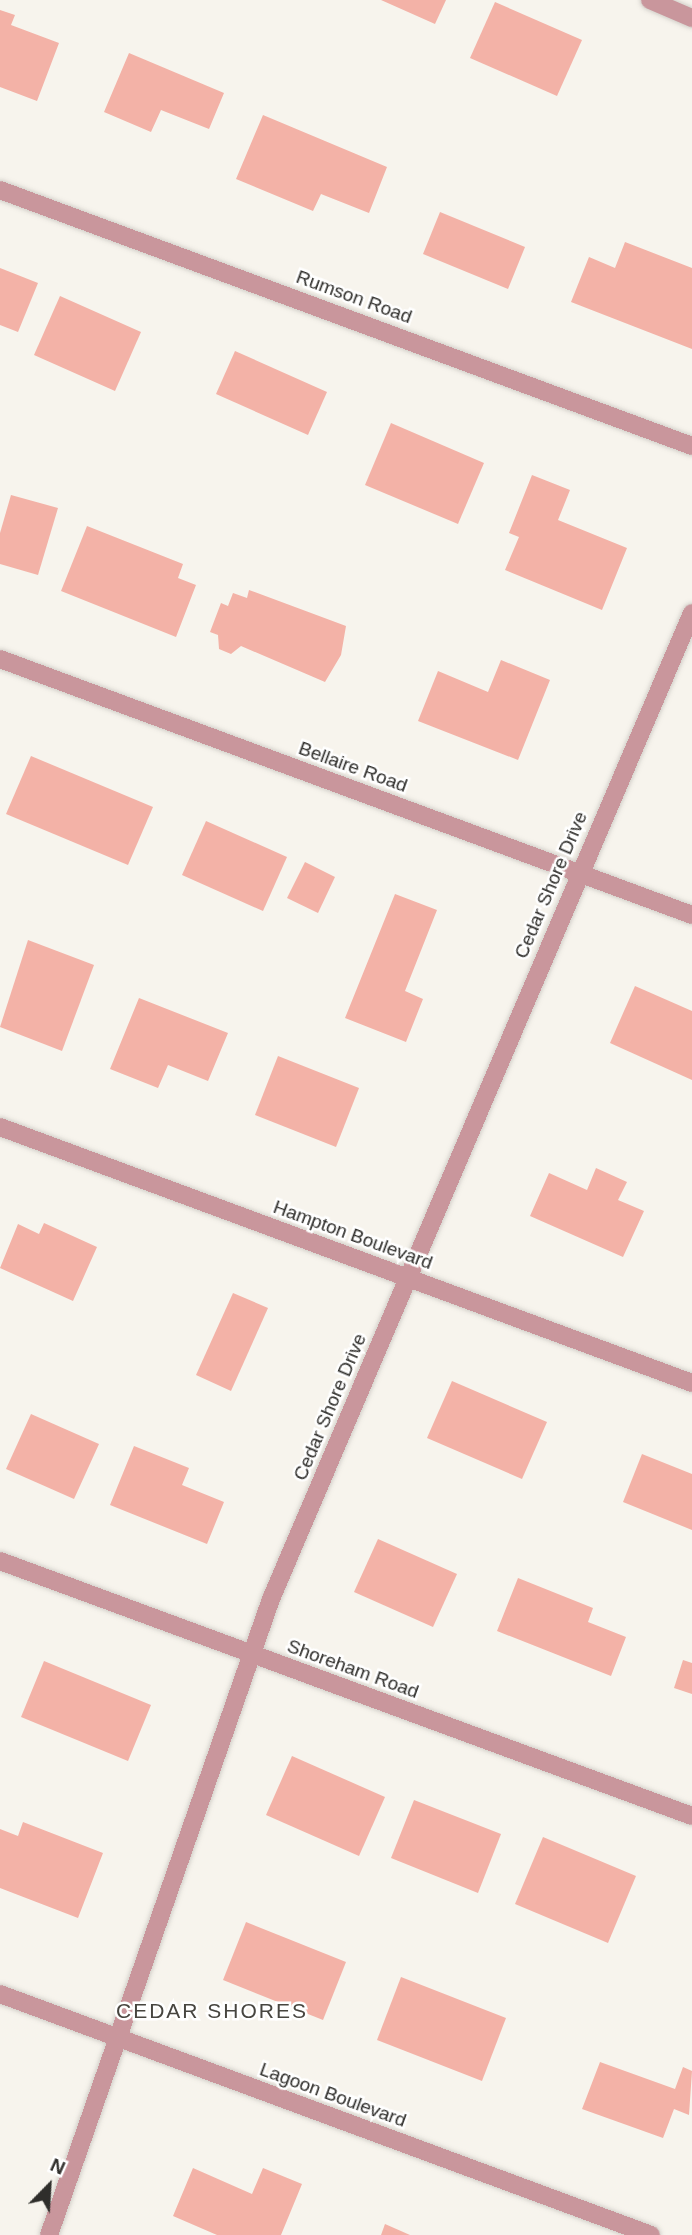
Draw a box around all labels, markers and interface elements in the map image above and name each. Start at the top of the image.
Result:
street label: Rumson Road [293,266,415,328]
street label: Bellaire Road [296,737,410,797]
street label: Cedar Shore Drive [510,808,592,962]
street label: Hampton Boulevard [270,1196,436,1274]
street label: Cedar Shore Drive [289,1330,371,1484]
street label: Shoreham Road [284,1635,422,1703]
district label: CEDAR SHORES [117,1998,307,2024]
street label: Lagoon Boulevard [257,2058,409,2132]
north arrow [14,2151,84,2221]
text: N [47,2154,68,2179]

